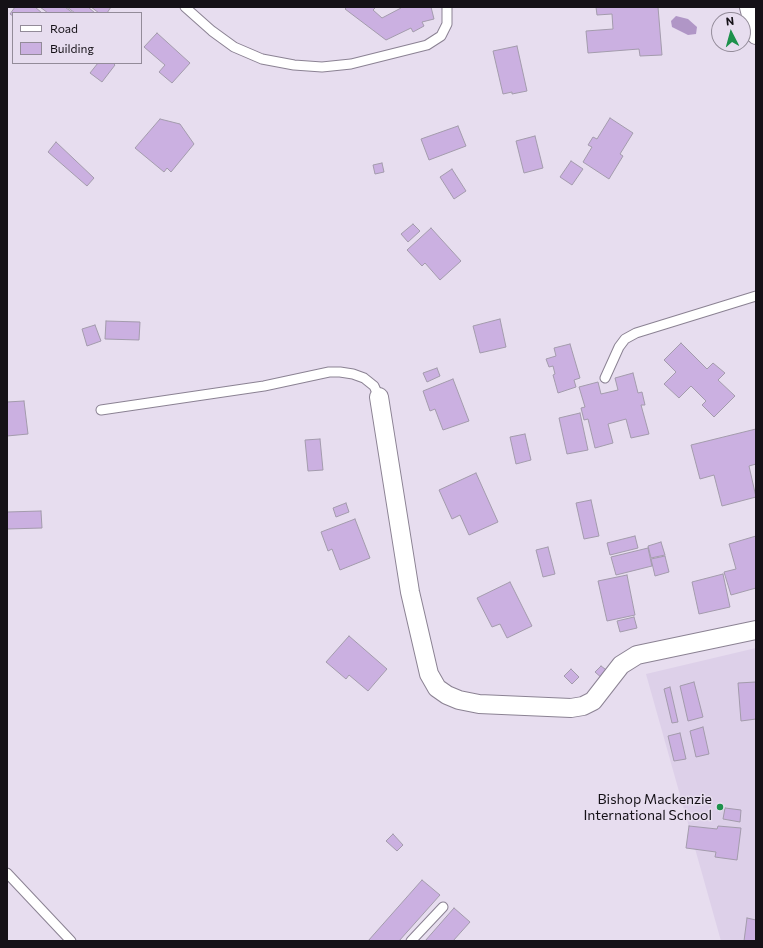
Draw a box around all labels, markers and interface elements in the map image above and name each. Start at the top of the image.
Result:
legend [12,12,142,64]
north arrow [711,12,751,52]
text: N [725,14,735,27]
text: Road [50,21,78,35]
text: Building [50,41,94,55]
place label: Bishop Mackenzie International School [583,791,712,824]
marker: Bishop Mackenzie International School [715,802,725,812]

